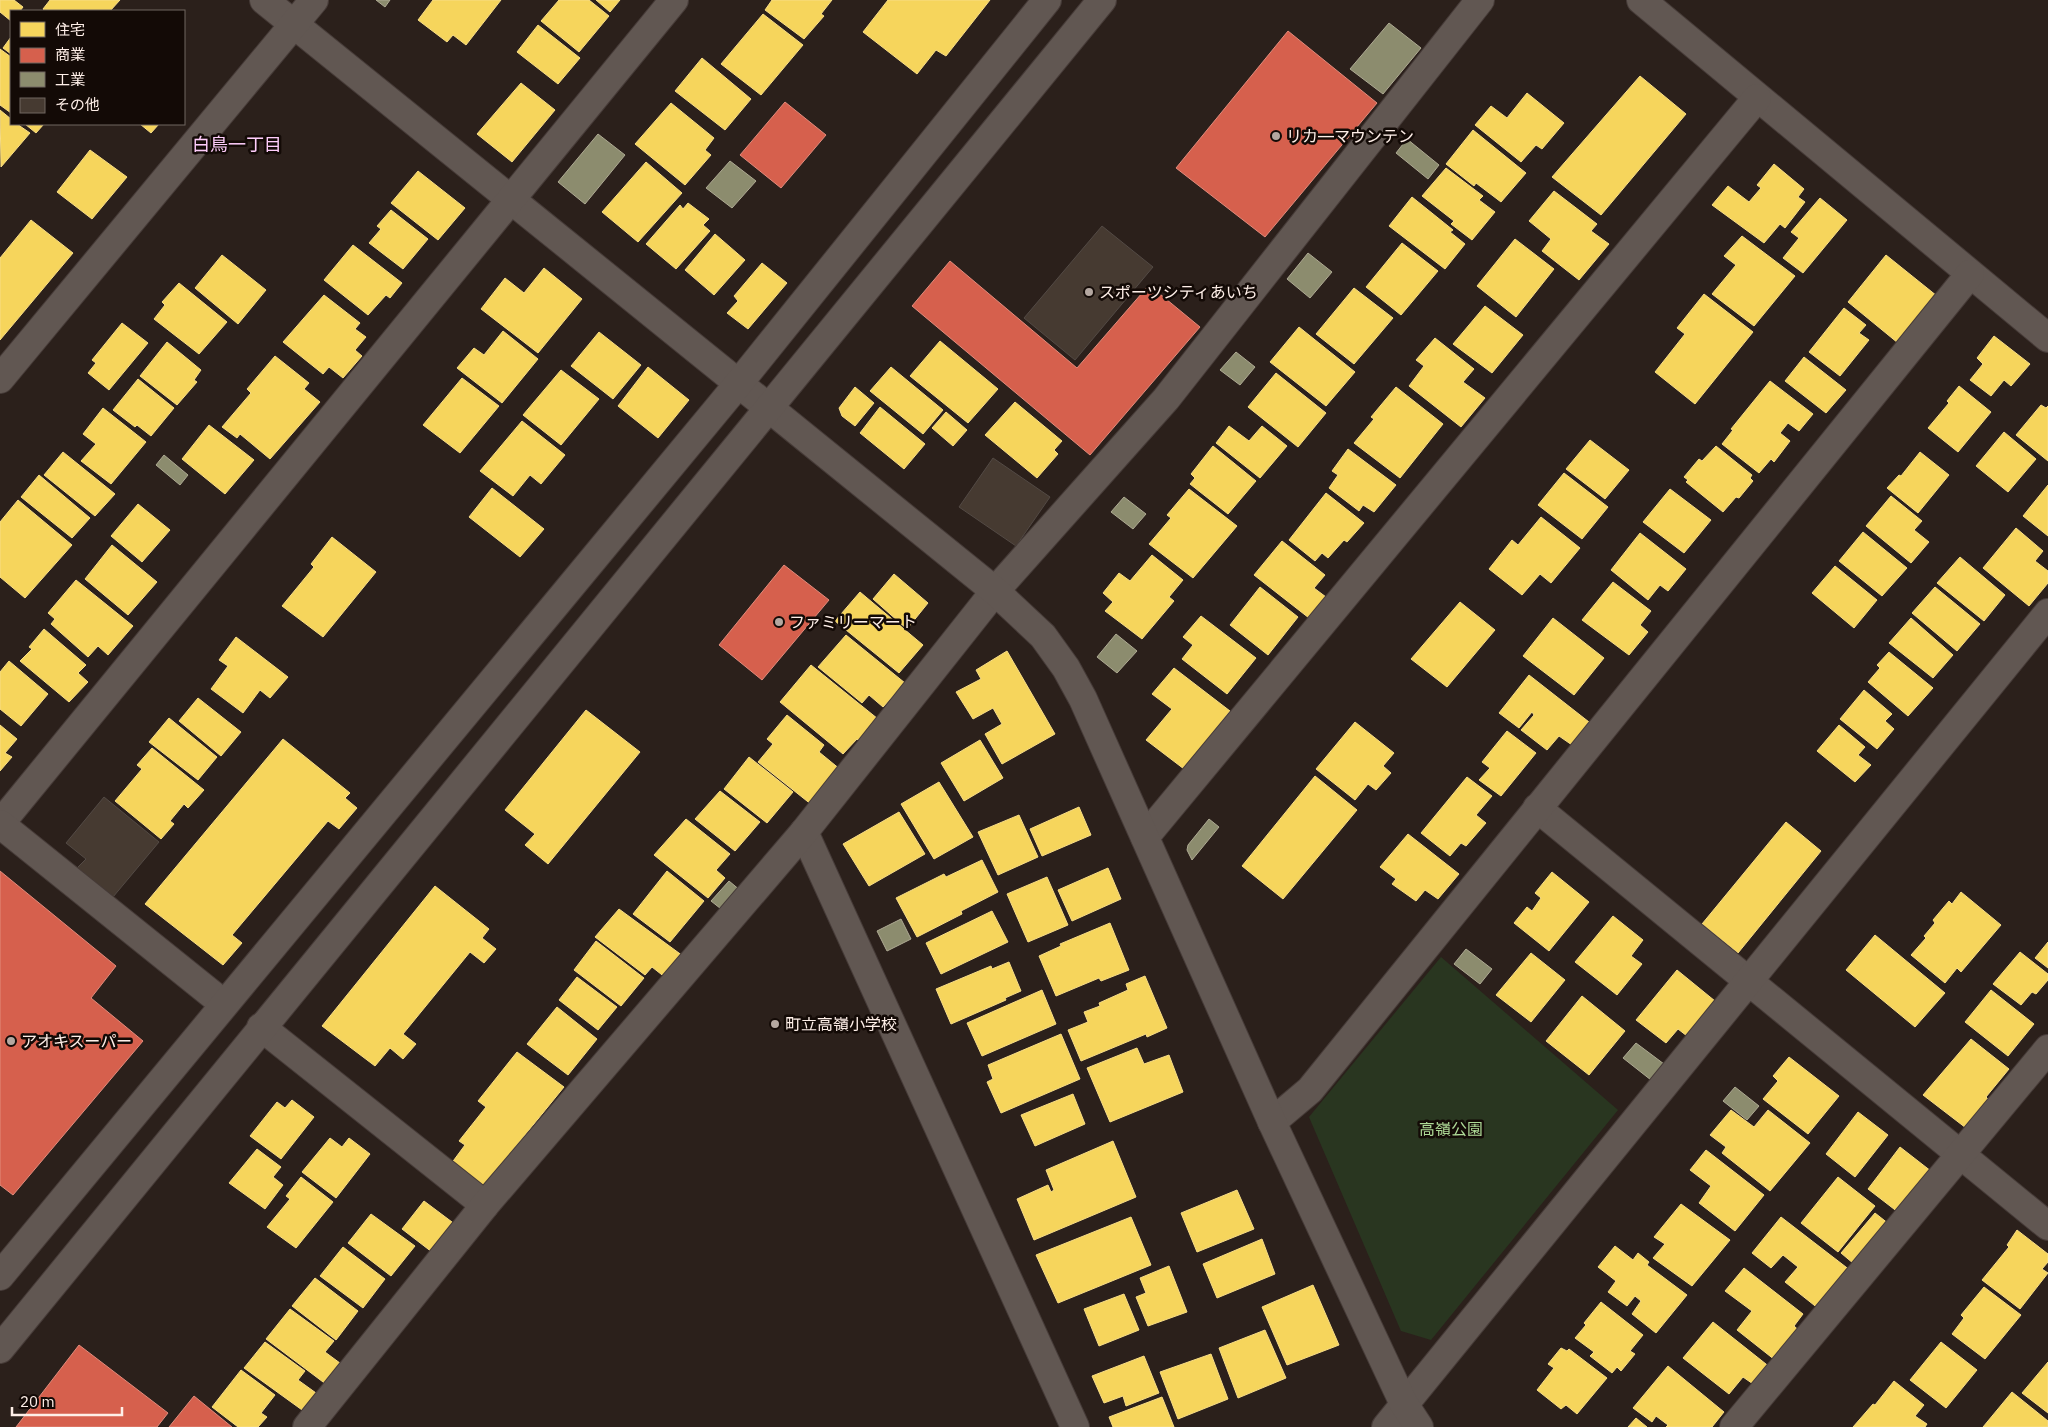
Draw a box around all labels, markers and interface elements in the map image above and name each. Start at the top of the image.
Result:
legend [10,10,185,125]
text: 住宅 [55,20,85,39]
text: 商業 [55,45,85,64]
text: 工業 [55,70,85,89]
text: その他 [55,95,100,114]
place label: リカ―マウンテン [1286,126,1414,146]
marker: リカ―マウンテン [1270,130,1282,142]
district label: 白鳥一丁目 [192,133,282,156]
place label: スポーツシティあいち [1099,282,1258,302]
marker: スポーツシティあいち [1083,286,1095,298]
place label: ファミリーマート [789,612,917,632]
marker: ファミリーマート [773,616,785,628]
place label: 町立高嶺小学校 [785,1014,897,1034]
marker: 町立高嶺小学校 [769,1018,781,1030]
place label: アオキスーパー [21,1031,132,1051]
marker: アオキスーパー [5,1035,17,1047]
park label: 高嶺公園 [1419,1119,1483,1139]
scale bar [12,1384,122,1416]
text: 20 m [20,1392,55,1411]

